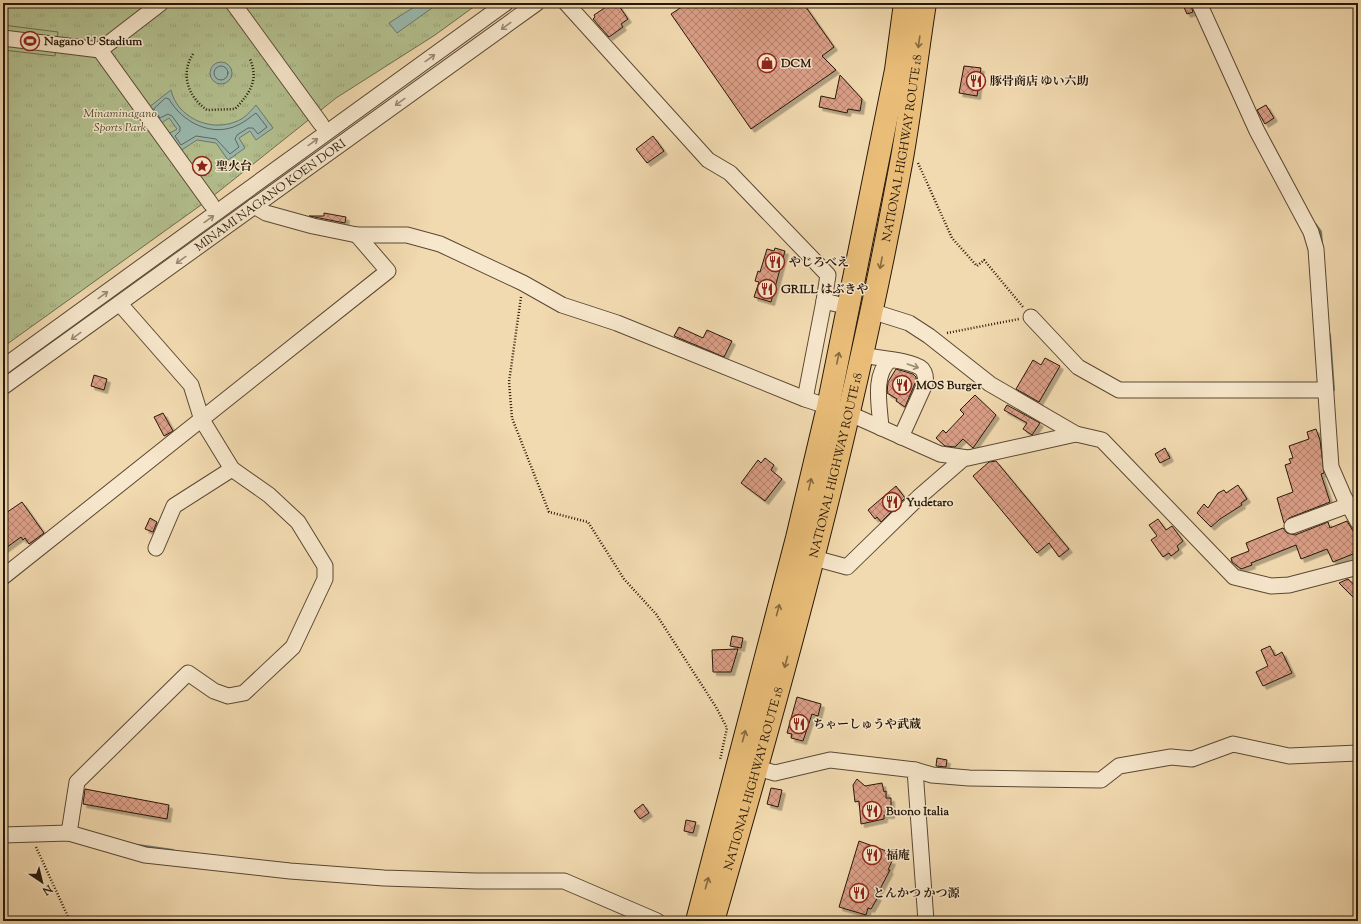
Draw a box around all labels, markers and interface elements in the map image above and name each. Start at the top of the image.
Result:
one-way arrow [500,22,511,30]
sports icon: Nagano U Stadium [19,30,41,52]
place label: Nagano U Stadium [43,33,142,51]
one-way arrow [915,35,923,48]
shop icon: DCM [756,52,778,74]
street label: NATIONAL HIGHWAY ROUTE 18 [878,53,927,244]
one-way arrow [424,54,435,62]
place label: DCM [780,55,812,73]
restaurant icon: 豚骨商店 ゆい六助 [965,70,987,92]
place label: 豚骨商店 ゆい六助 [990,73,1089,91]
one-way arrow [395,98,406,106]
park label: Minaminagano Sports Park [83,105,157,137]
street label: MINAMI NAGANO KOEN DORI [191,135,350,256]
one-way arrow [308,138,319,146]
place icon: 聖火台 [191,155,213,177]
place label: 聖火台 [216,158,252,176]
one-way arrow [203,215,214,223]
restaurant icon: やじろべえ [764,251,786,273]
place label: やじろべえ [789,254,849,272]
one-way arrow [176,255,187,264]
one-way arrow [876,256,884,269]
restaurant icon: GRILL はぶきや [756,278,778,300]
place label: GRILL はぶきや [781,281,868,299]
one-way arrow [97,291,108,299]
one-way arrow [70,332,81,340]
one-way arrow [835,352,843,365]
one-way arrow [906,362,918,370]
street label: NATIONAL HIGHWAY ROUTE 18 [805,371,868,560]
restaurant icon: MOS Burger [891,374,913,396]
place label: MOS Burger [915,377,982,395]
one-way arrow [807,478,814,491]
restaurant icon: Yudetaro [881,491,903,513]
place label: Yudetaro [905,494,954,512]
one-way arrow [775,604,782,617]
one-way arrow [782,655,789,668]
street label: NATIONAL HIGHWAY ROUTE 18 [720,685,789,873]
restaurant icon: ちゃーしゅうや武蔵 [788,713,810,735]
place label: ちゃーしゅうや武蔵 [813,716,921,734]
one-way arrow [741,730,748,743]
restaurant icon: Buono Italia [861,800,883,822]
place label: Buono Italia [885,803,949,821]
restaurant icon: 福庵 [861,844,883,866]
place label: 福庵 [886,847,910,865]
north arrow [22,862,62,902]
one-way arrow [704,877,711,890]
text: N [39,880,56,899]
restaurant icon: とんかつ かつ源 [848,882,870,904]
place label: とんかつ かつ源 [873,885,960,903]

